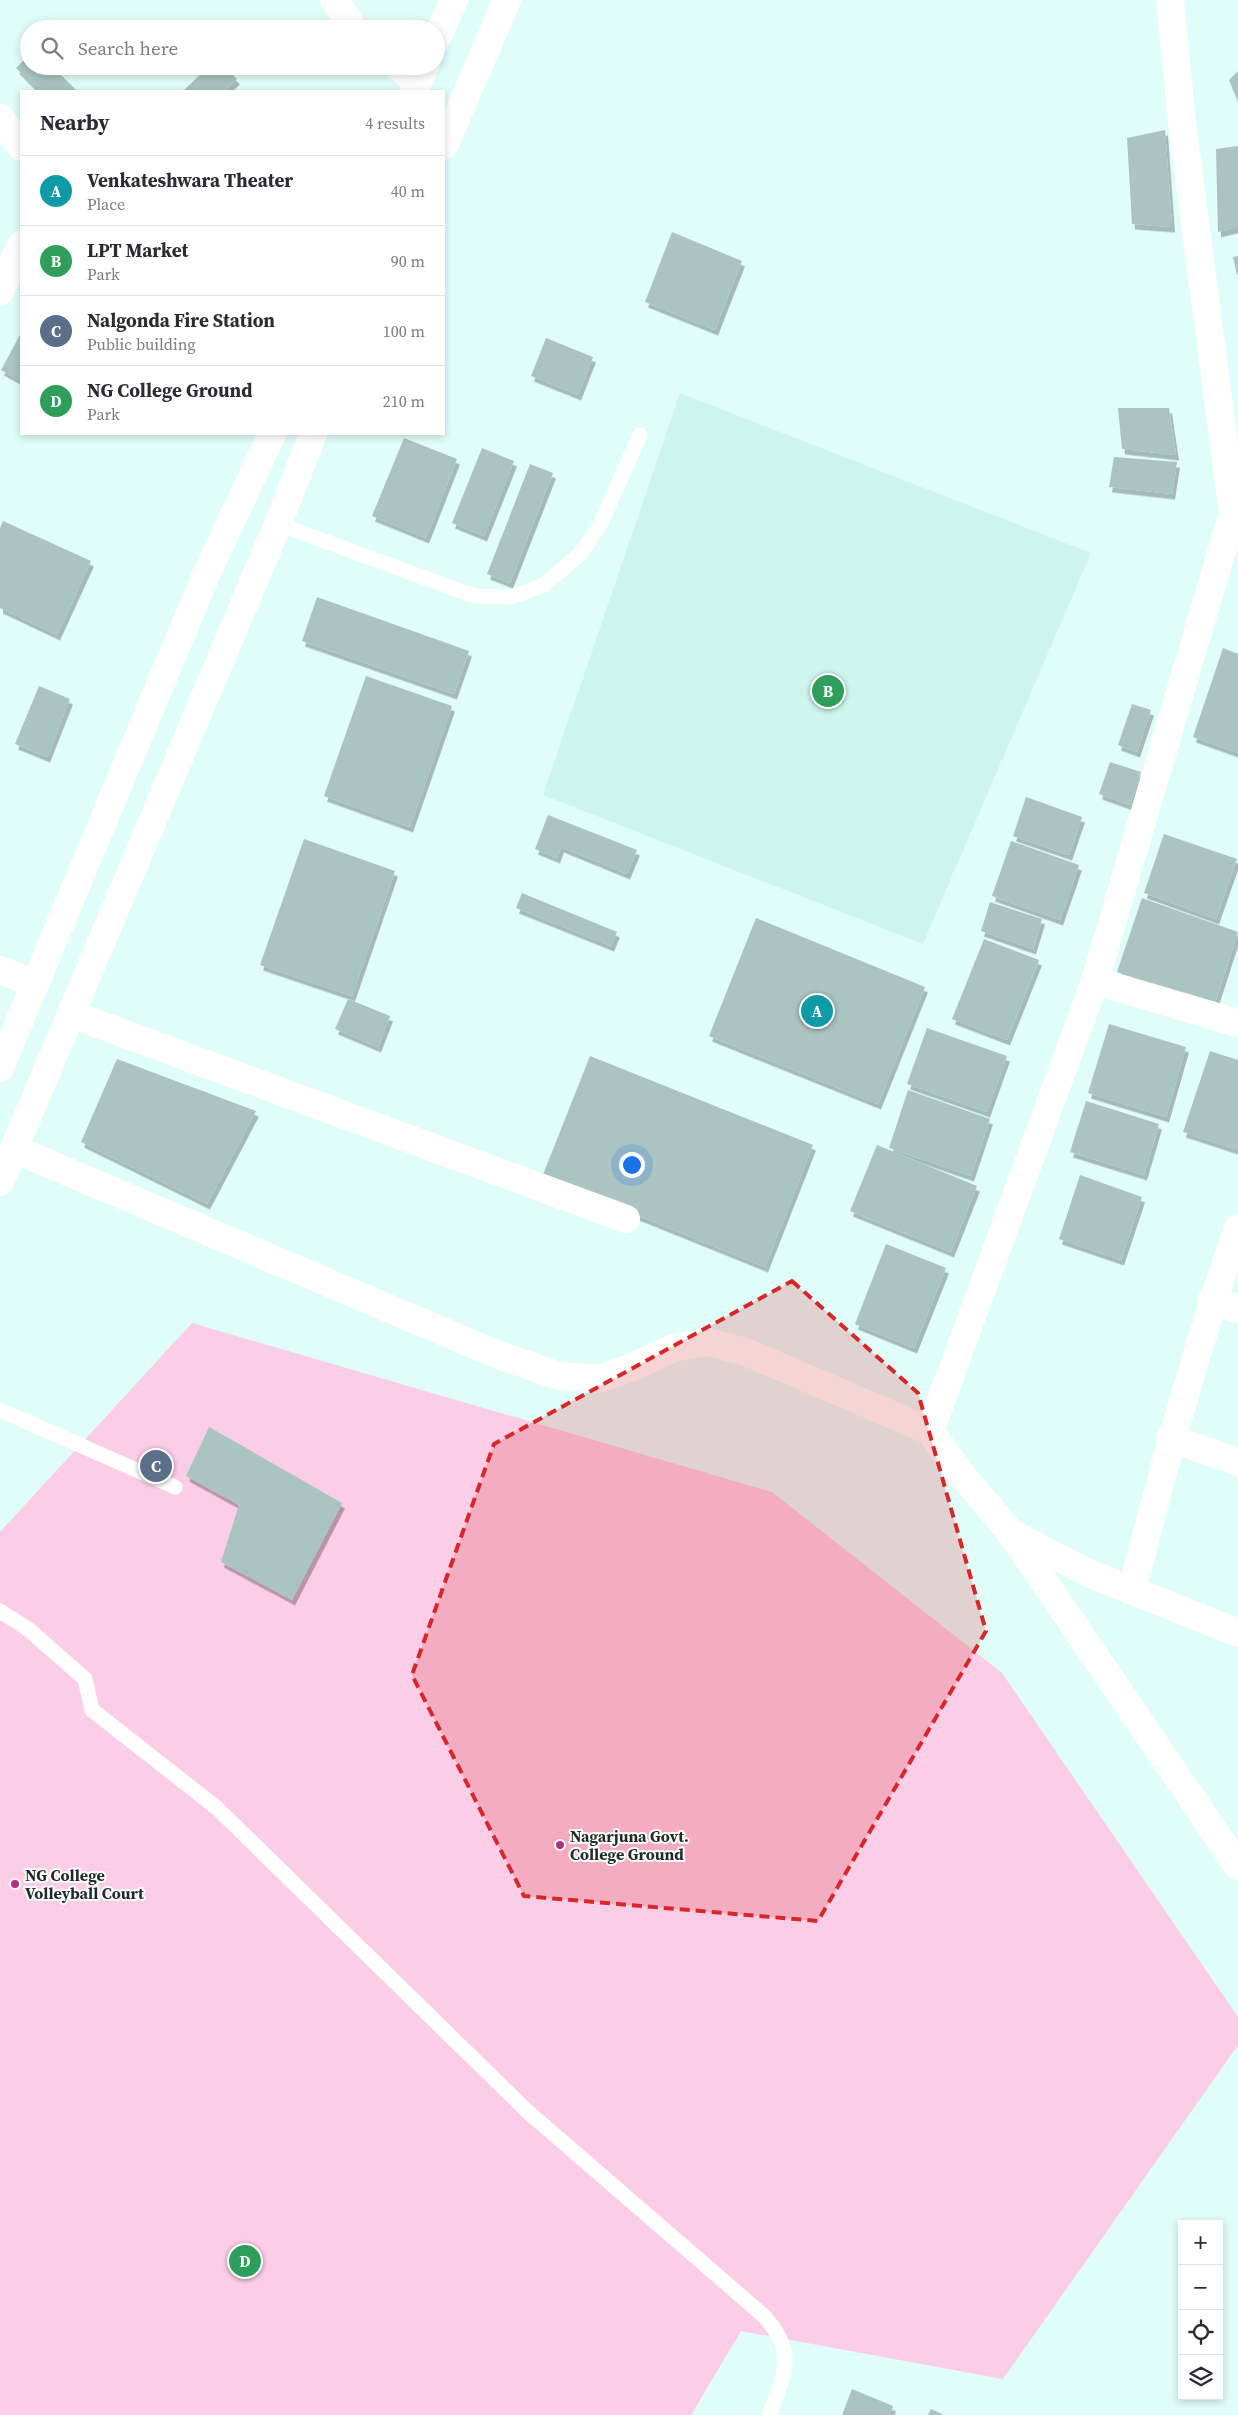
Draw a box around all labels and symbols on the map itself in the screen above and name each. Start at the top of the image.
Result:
pin: B [812,672,844,710]
pin: A [801,992,833,1030]
your location [619,1152,645,1178]
pin: C [140,1447,172,1485]
place label: Nagarjuna Govt. College Ground [570,1825,689,1865]
marker: Nagarjuna Govt. College Ground [554,1839,566,1851]
place label: NG College Volleyball Court [25,1864,144,1904]
marker: NG College Volleyball Court [9,1878,21,1890]
pin: D [229,2242,261,2280]

